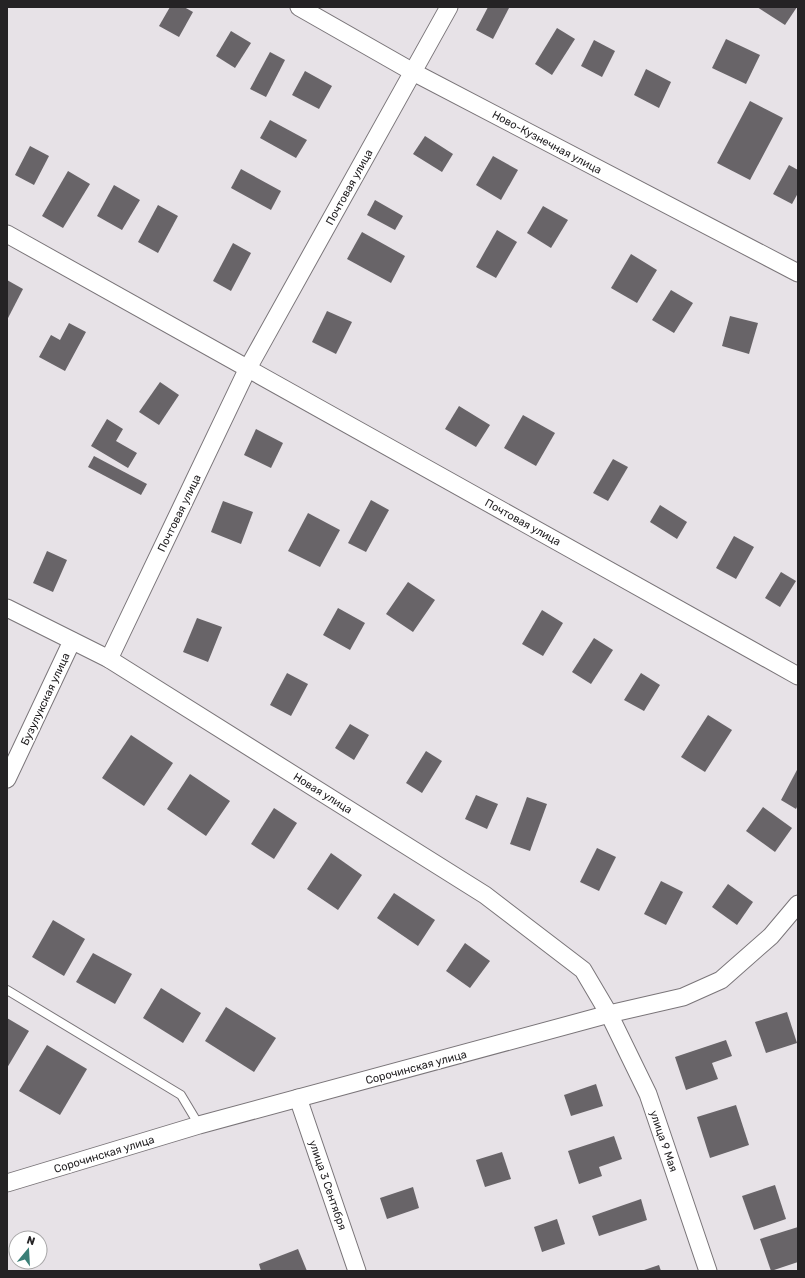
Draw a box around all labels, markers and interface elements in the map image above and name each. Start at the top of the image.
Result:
street label: Ново-Кузнечная улица [490,108,604,177]
street label: Почтовая улица [323,147,376,227]
street label: Почтовая улица [155,472,204,554]
street label: Почтовая улица [483,496,563,549]
street label: Бузулукская улица [18,651,73,748]
street label: Новая улица [291,770,354,817]
street label: Сорочинская улица [364,1048,468,1087]
street label: улица 9 Мая [647,1109,680,1174]
street label: Сорочинская улица [52,1133,156,1176]
street label: улица 3 Сентября [306,1138,349,1232]
north arrow [8,1230,48,1270]
text: N [25,1234,37,1248]

